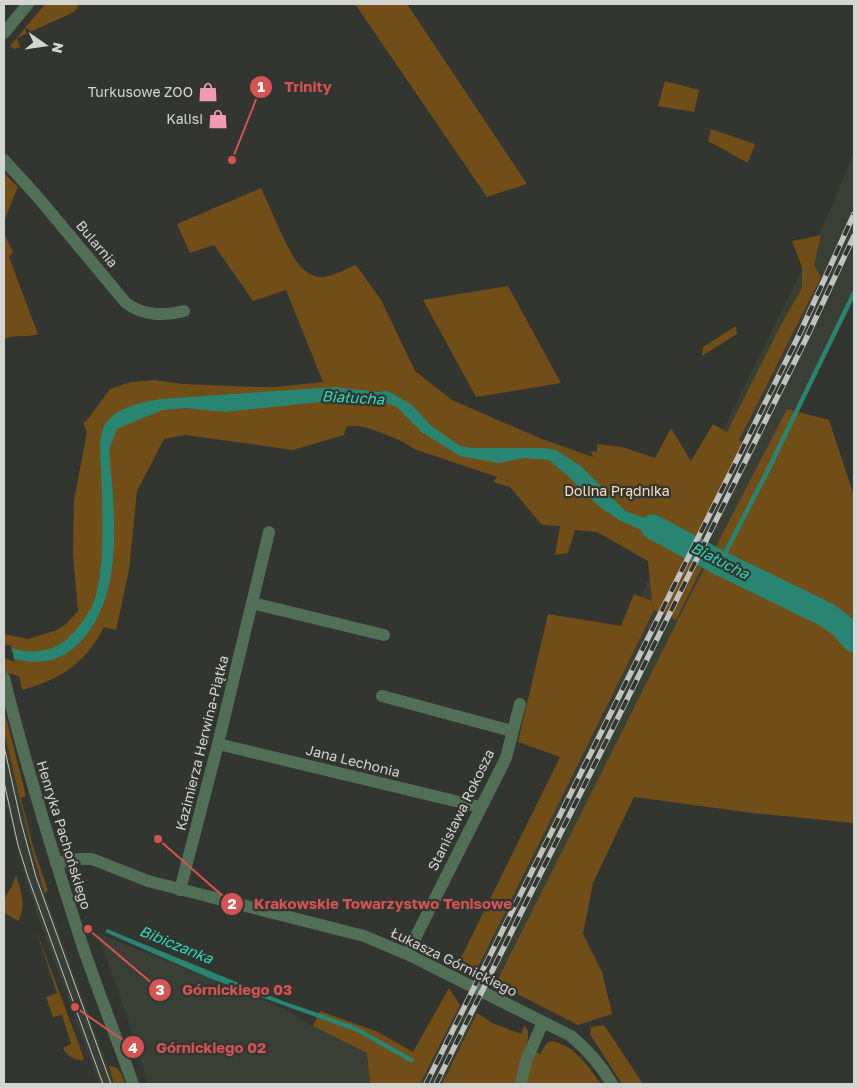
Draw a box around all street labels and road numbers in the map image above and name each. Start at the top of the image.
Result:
street label: Bularnia [73,217,122,271]
street label: Kazimierza Herwina-Piątka [171,653,232,832]
street label: Jana Lechonia [304,741,402,780]
street label: Stanisława Rokosza [424,746,497,873]
street label: Henryka Pachońskiego [34,758,95,911]
street label: Łukasza Górnickiego [388,924,520,1000]

